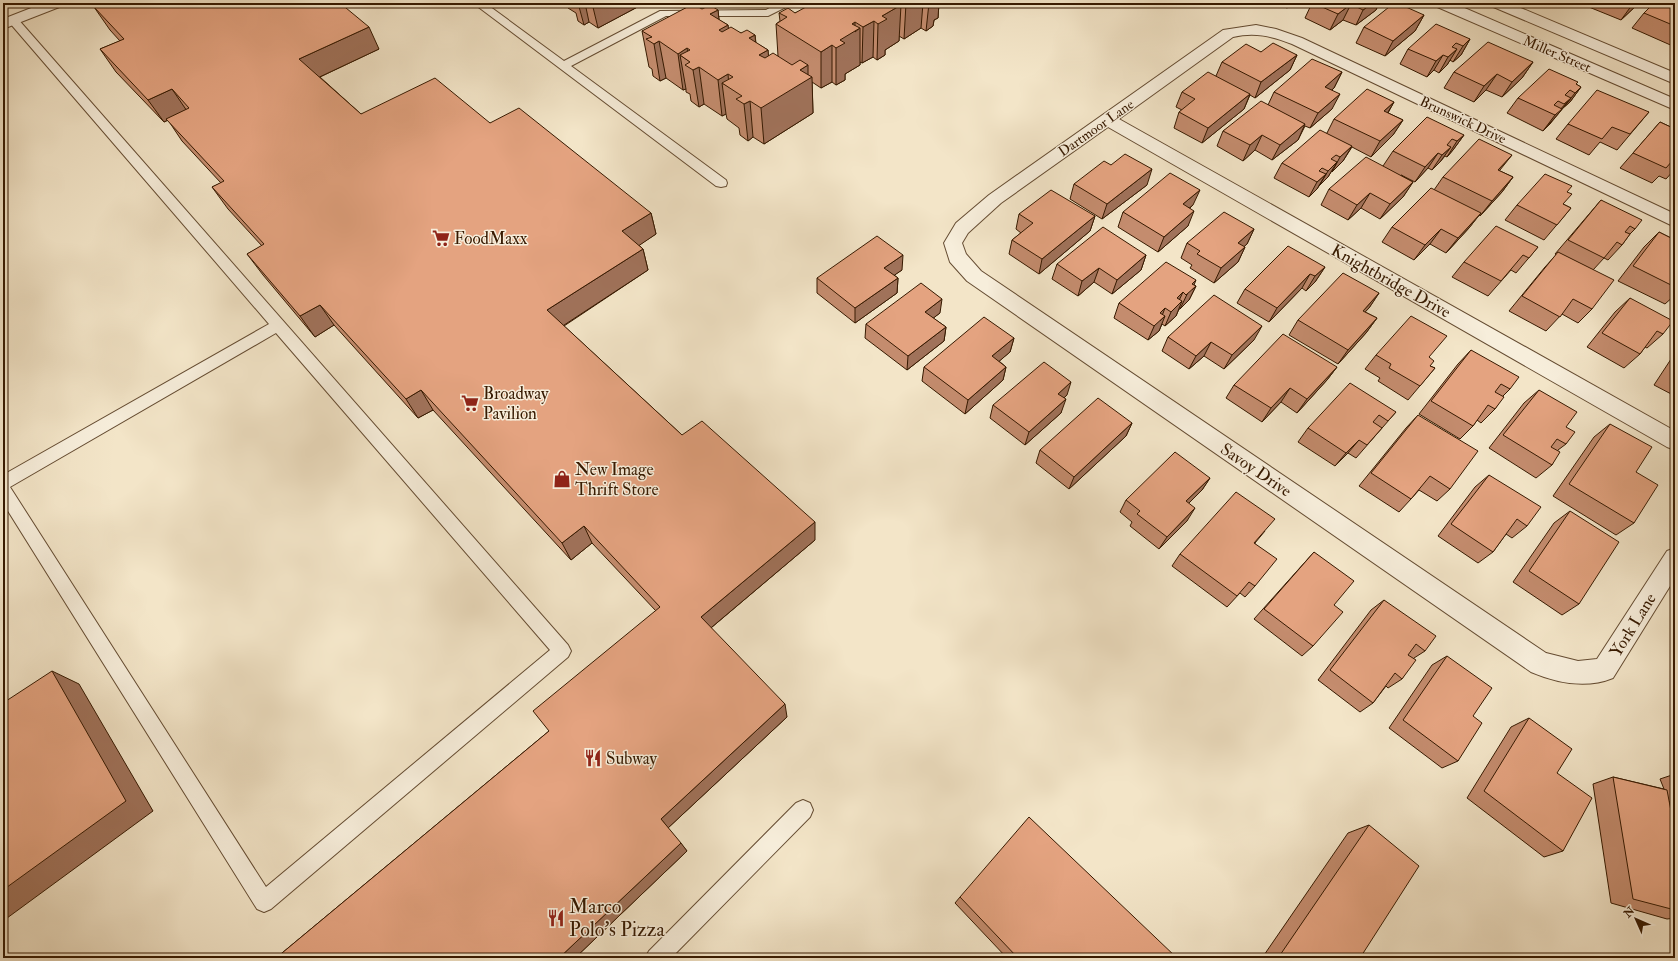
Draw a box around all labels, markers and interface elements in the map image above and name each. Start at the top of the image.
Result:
street label: Miller Street [1520,32,1594,76]
street label: Brunswick Drive [1417,93,1509,147]
street label: Dartmoor Lane [1055,96,1137,160]
supermarket icon: FoodMaxx [431,228,451,248]
place label: FoodMaxx [454,228,528,249]
street label: Knightbridge Drive [1328,240,1454,322]
place label: Broadway Pavilion [483,383,549,424]
supermarket icon: Broadway Pavilion [460,393,480,413]
street label: Savoy Drive [1216,439,1296,502]
place label: New Image Thrift Store [575,459,658,500]
shop icon: New Image Thrift Store [552,469,572,489]
street label: York Lane [1605,589,1661,661]
restaurant icon: Subway [583,748,603,768]
place label: Subway [606,748,658,770]
place label: Marco Polo's Pizza [569,894,665,942]
north arrow [1616,899,1656,939]
text: N [1620,903,1638,921]
restaurant icon: Marco Polo's Pizza [546,908,566,928]

